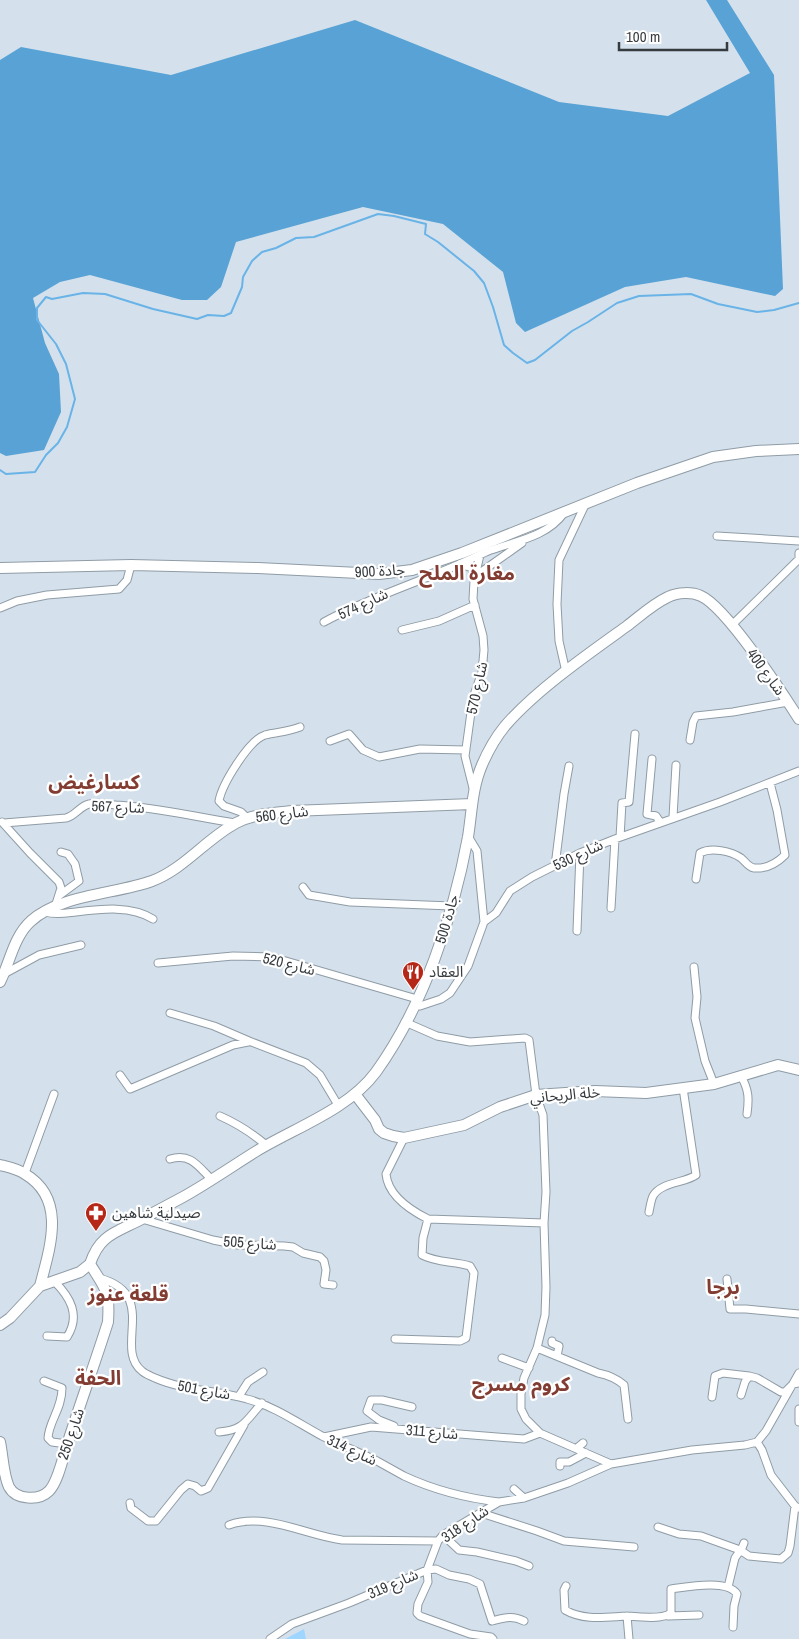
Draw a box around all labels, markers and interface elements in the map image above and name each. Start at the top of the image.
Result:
scale bar [619,20,726,52]
text: 100 m [626,26,660,47]
street label: جادة 900 [354,559,406,582]
district label: مغارة الملح [419,559,515,588]
street label: شارع 574 [334,583,392,626]
street label: شارع 400 [741,644,791,701]
street label: شارع 570 [461,659,494,717]
district label: كسارغيض [48,768,141,795]
street label: شارع 567 [91,795,145,820]
street label: شارع 560 [254,800,310,829]
street label: شارع 530 [549,834,607,877]
street label: جادة 500 [429,892,464,946]
street label: شارع 520 [260,947,318,982]
restaurant icon: العقاد [401,960,425,991]
place label: العقاد [429,961,463,982]
street label: خلة الريحاني [529,1081,601,1110]
pharmacy icon: صيدلية شاهين [84,1201,108,1232]
place label: صيدلية شاهين [112,1202,201,1223]
street label: شارع 505 [223,1230,278,1257]
district label: برجا [706,1273,740,1300]
district label: قلعة عنوز [86,1280,169,1307]
district label: الحفة [75,1364,121,1391]
district label: كروم مسرج [472,1370,571,1399]
street label: شارع 501 [176,1375,232,1406]
street label: شارع 250 [52,1405,91,1463]
street label: شارع 311 [405,1419,459,1446]
street label: شارع 314 [323,1429,381,1472]
street label: شارع 318 [437,1500,494,1549]
street label: شارع 319 [364,1563,422,1605]

